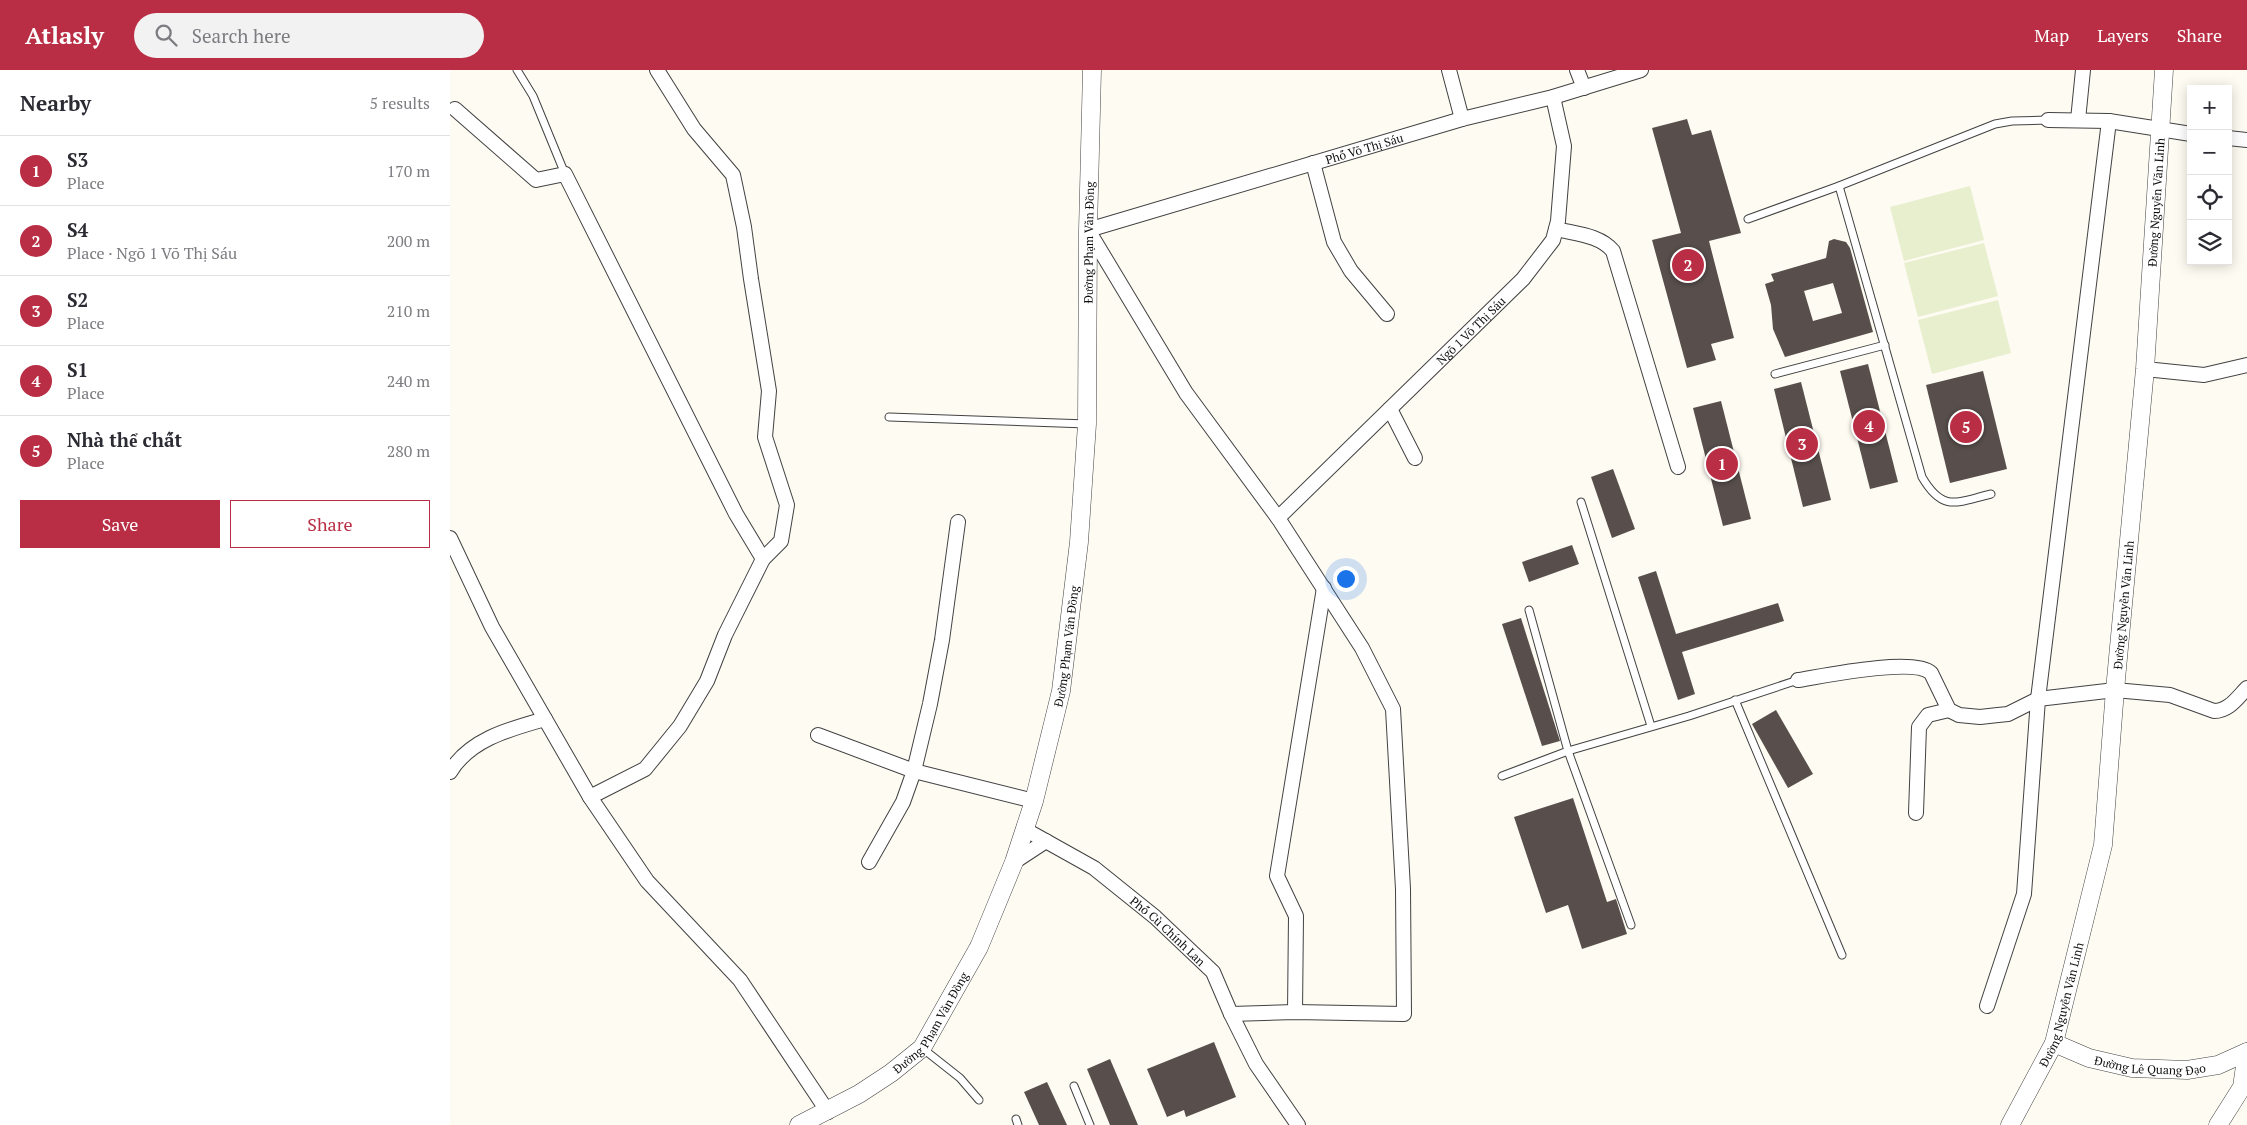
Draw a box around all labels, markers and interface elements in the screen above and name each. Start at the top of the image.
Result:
search box [134,13,484,58]
text: Atlasly [25,19,104,51]
icon: search [152,21,180,49]
text: Search here [192,23,291,48]
text: Map [2034,23,2069,47]
text: Layers [2097,23,2149,47]
text: Share [2177,23,2222,47]
map controls [2187,85,2232,265]
button: + [2187,85,2232,130]
text: Nearby [20,89,91,117]
text: 5 results [370,92,430,114]
street label: Phố Võ Thị Sáu [1323,129,1405,167]
button: − [2187,130,2232,175]
street label: Đường Nguyễn Văn Linh [2144,137,2167,267]
text: S3 [67,147,88,172]
text: 1 [31,160,41,182]
text: 170 m [387,160,430,182]
text: Place [67,172,105,194]
button: locate [2187,175,2232,220]
street label: Đường Phạm Văn Đồng [1080,180,1097,303]
text: S4 [67,217,88,242]
button: layers [2187,220,2232,265]
text: 2 [31,230,41,252]
text: 200 m [387,230,430,252]
text: Place · Ngõ 1 Võ Thị Sáu [67,242,237,264]
pin: 2 [1672,246,1704,284]
text: S2 [67,287,88,312]
street label: Ngõ 1 Võ Thị Sáu [1433,293,1508,367]
text: 3 [31,300,41,322]
text: 210 m [387,300,430,322]
text: Place [67,312,105,334]
text: S1 [67,357,88,382]
text: 4 [31,370,41,392]
text: 240 m [387,370,430,392]
text: Place [67,382,105,404]
pin: 4 [1853,407,1885,445]
pin: 5 [1950,408,1982,446]
pin: 3 [1786,425,1818,463]
text: Nhà thể chất [67,427,182,452]
text: 5 [31,440,41,462]
text: 280 m [387,440,430,462]
pin: 1 [1706,445,1738,483]
text: Place [67,452,105,474]
button: Save [20,500,220,548]
button: Share [230,500,430,548]
street label: Đường Nguyễn Văn Linh [2109,540,2136,670]
your location [1333,566,1359,592]
street label: Đường Phạm Văn Đồng [1050,584,1081,708]
street label: Phố Cù Chính Lan [1127,893,1209,969]
street label: Đường Nguyễn Văn Linh [2035,941,2086,1069]
street label: Đường Phạm Văn Đồng [890,968,971,1076]
street label: Đường Lê Quang Đạo [2093,1052,2207,1078]

